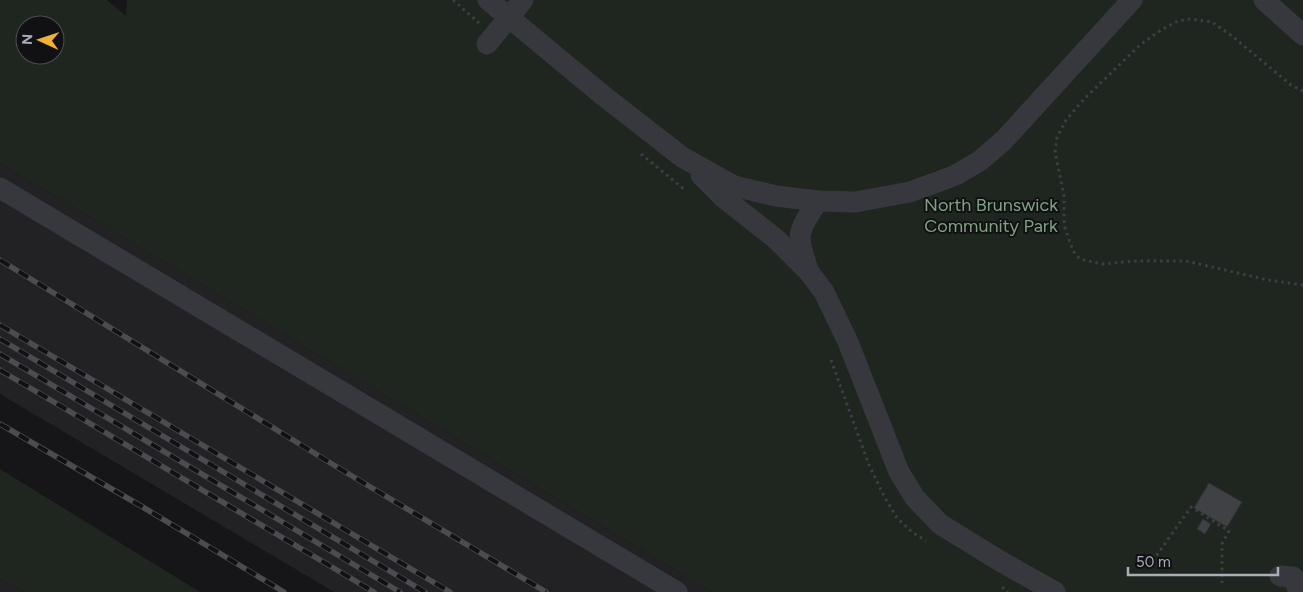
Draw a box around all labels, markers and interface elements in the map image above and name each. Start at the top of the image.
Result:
north arrow [15,15,65,65]
text: N [19,33,36,45]
park label: North Brunswick Community Park [924,194,1058,237]
scale bar [1128,544,1278,576]
text: 50 m [1136,553,1171,571]

